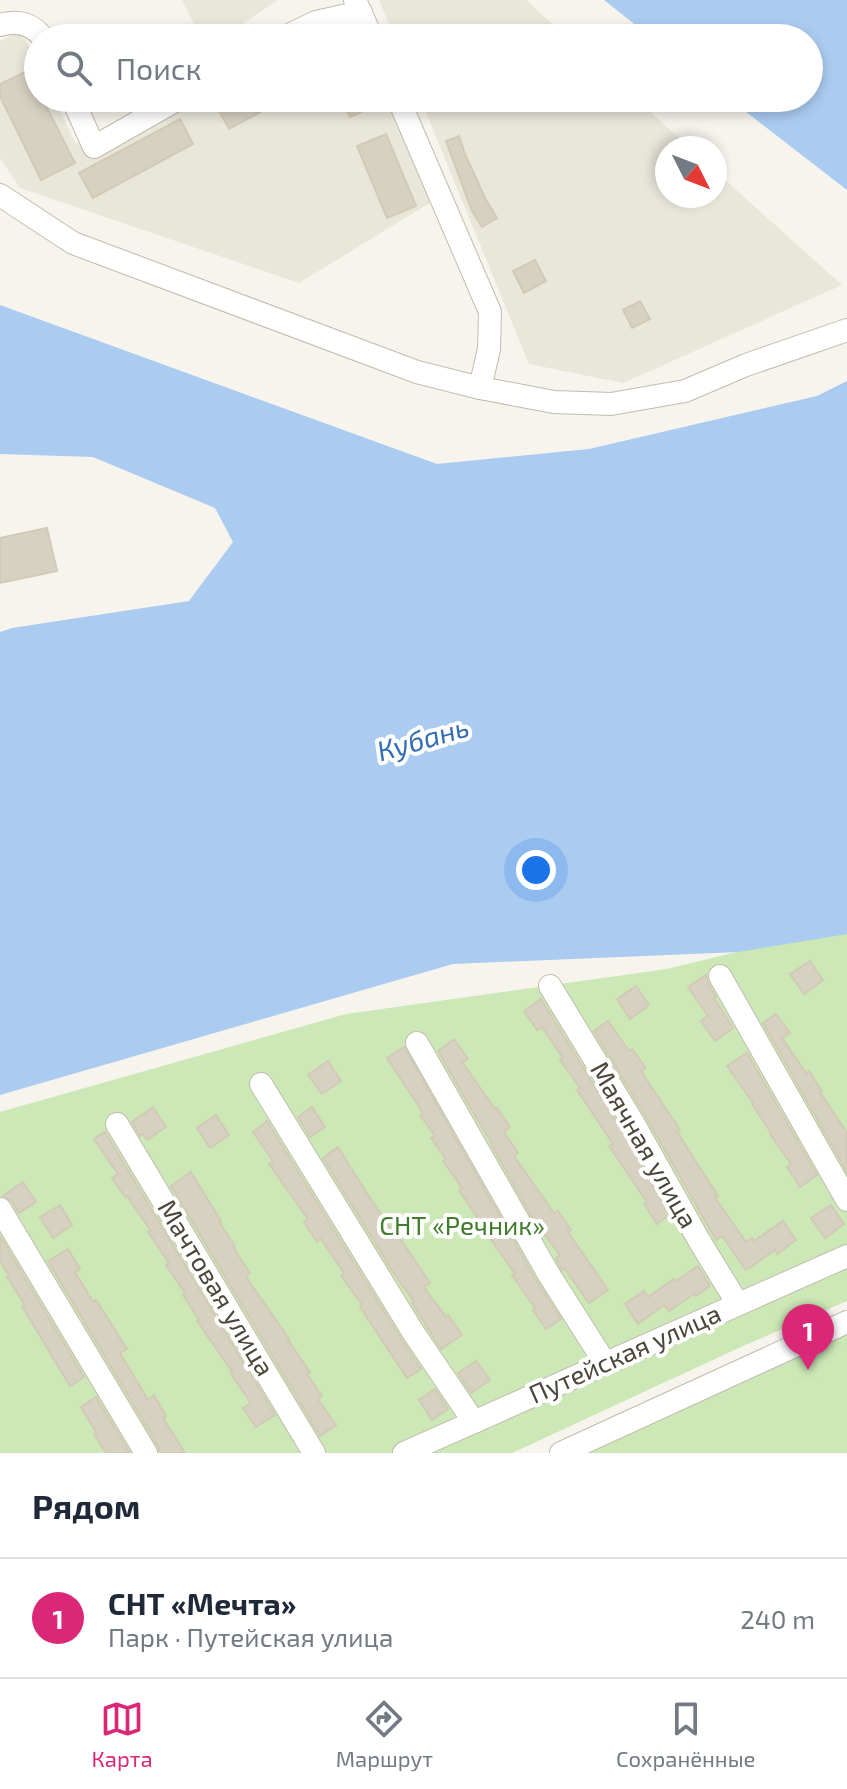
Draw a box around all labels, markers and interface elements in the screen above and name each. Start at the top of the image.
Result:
search box [24,24,823,112]
icon: search [52,46,96,90]
text: Поиск [116,50,202,86]
north arrow [655,136,727,208]
water label: Кубань [373,709,473,767]
your location [516,850,556,890]
street label: Маячная улица [584,1055,706,1234]
street label: Мачтовая улица [152,1194,282,1381]
park label: СНТ «Речник» [379,1209,545,1240]
street label: Путейская улица [524,1296,726,1410]
pin: 1 [782,1304,834,1370]
text: Рядом [32,1485,140,1526]
text: СНТ «Мечта» [108,1585,296,1621]
text: 1 [52,1603,64,1634]
text: 240 m [740,1603,815,1634]
text: Парк · Путейская улица [108,1621,393,1652]
tab: Карта [92,1697,153,1771]
tab: Маршрут [336,1697,433,1771]
tab: Сохранённые [616,1697,755,1771]

